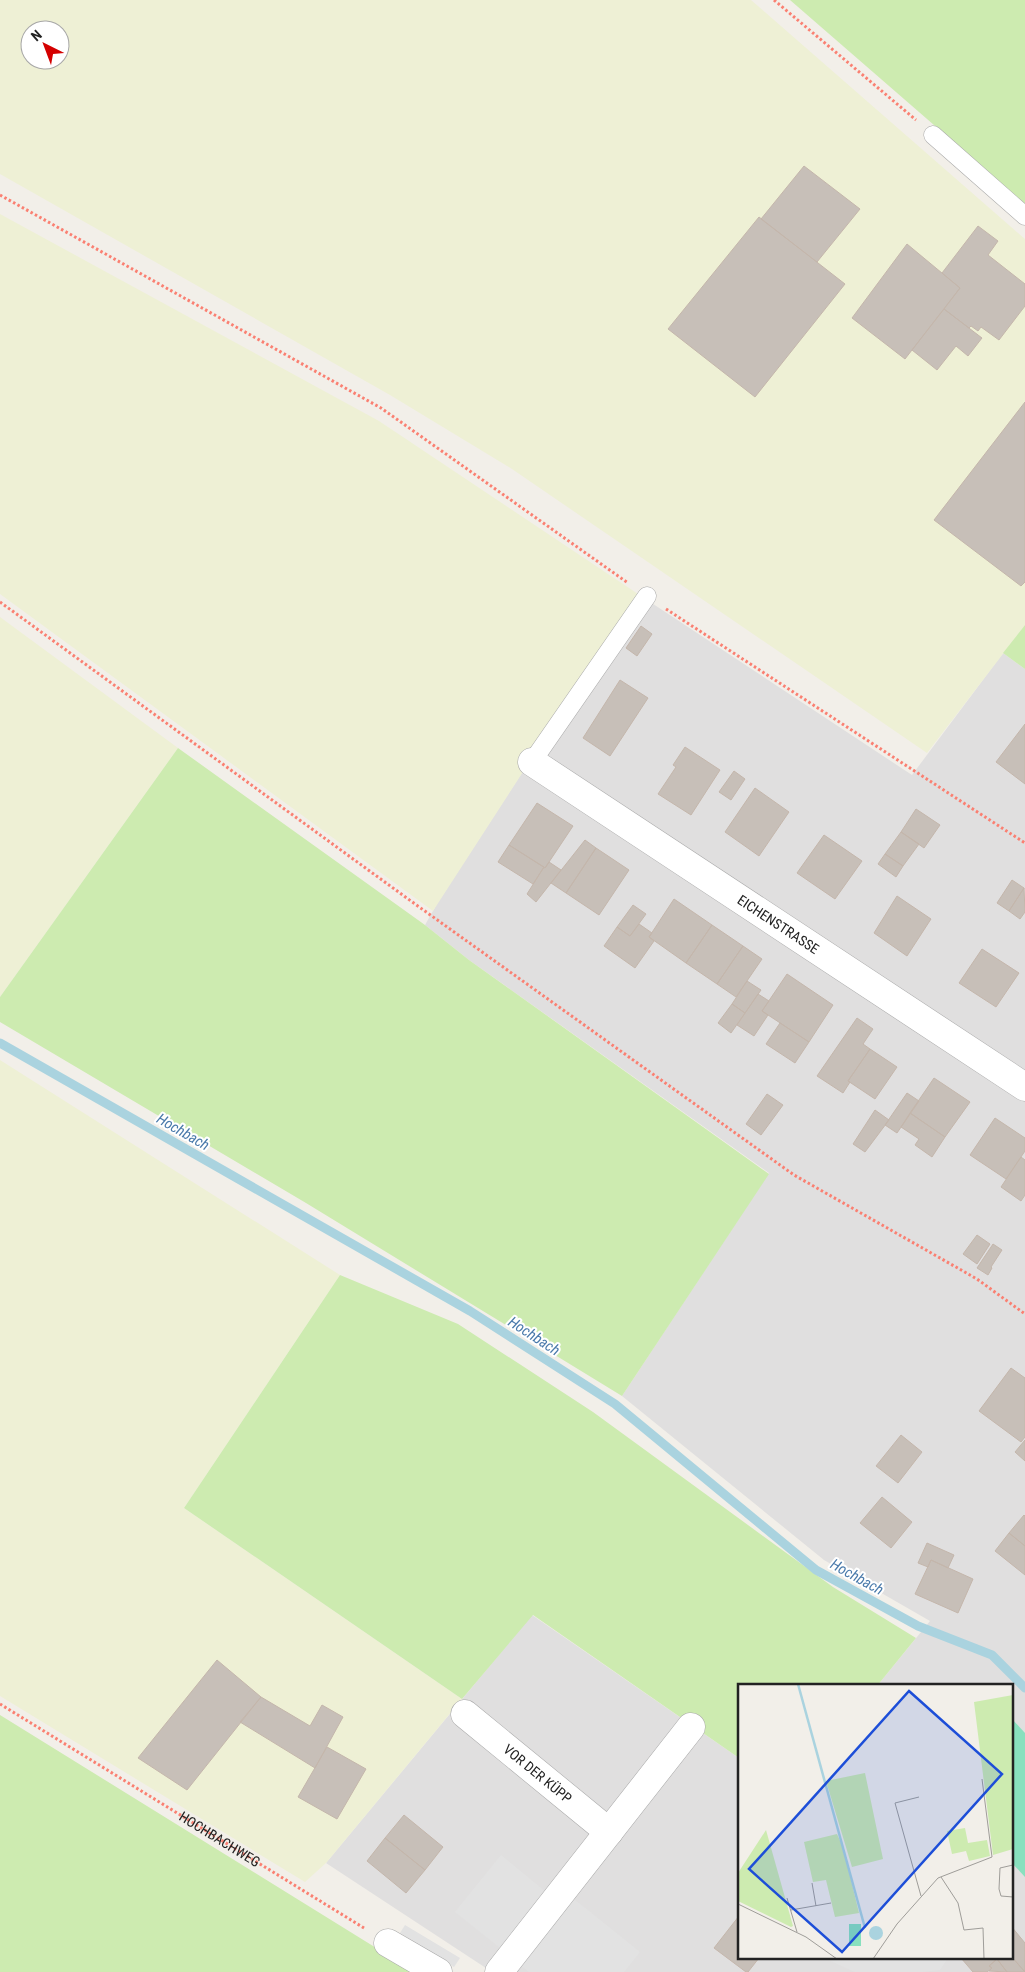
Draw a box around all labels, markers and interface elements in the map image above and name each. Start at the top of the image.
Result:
north arrow [20,20,70,70]
text: N [28,27,45,44]
street label: EICHENSTRASSE [735,892,822,957]
water label: Hochbach [153,1110,213,1154]
water label: Hochbach [505,1313,563,1359]
water label: Hochbach [827,1555,887,1599]
inset map [738,1684,1012,1960]
street label: VOR DER KÜPP [500,1741,575,1806]
street label: HOCHBACHWEG [176,1808,263,1870]

